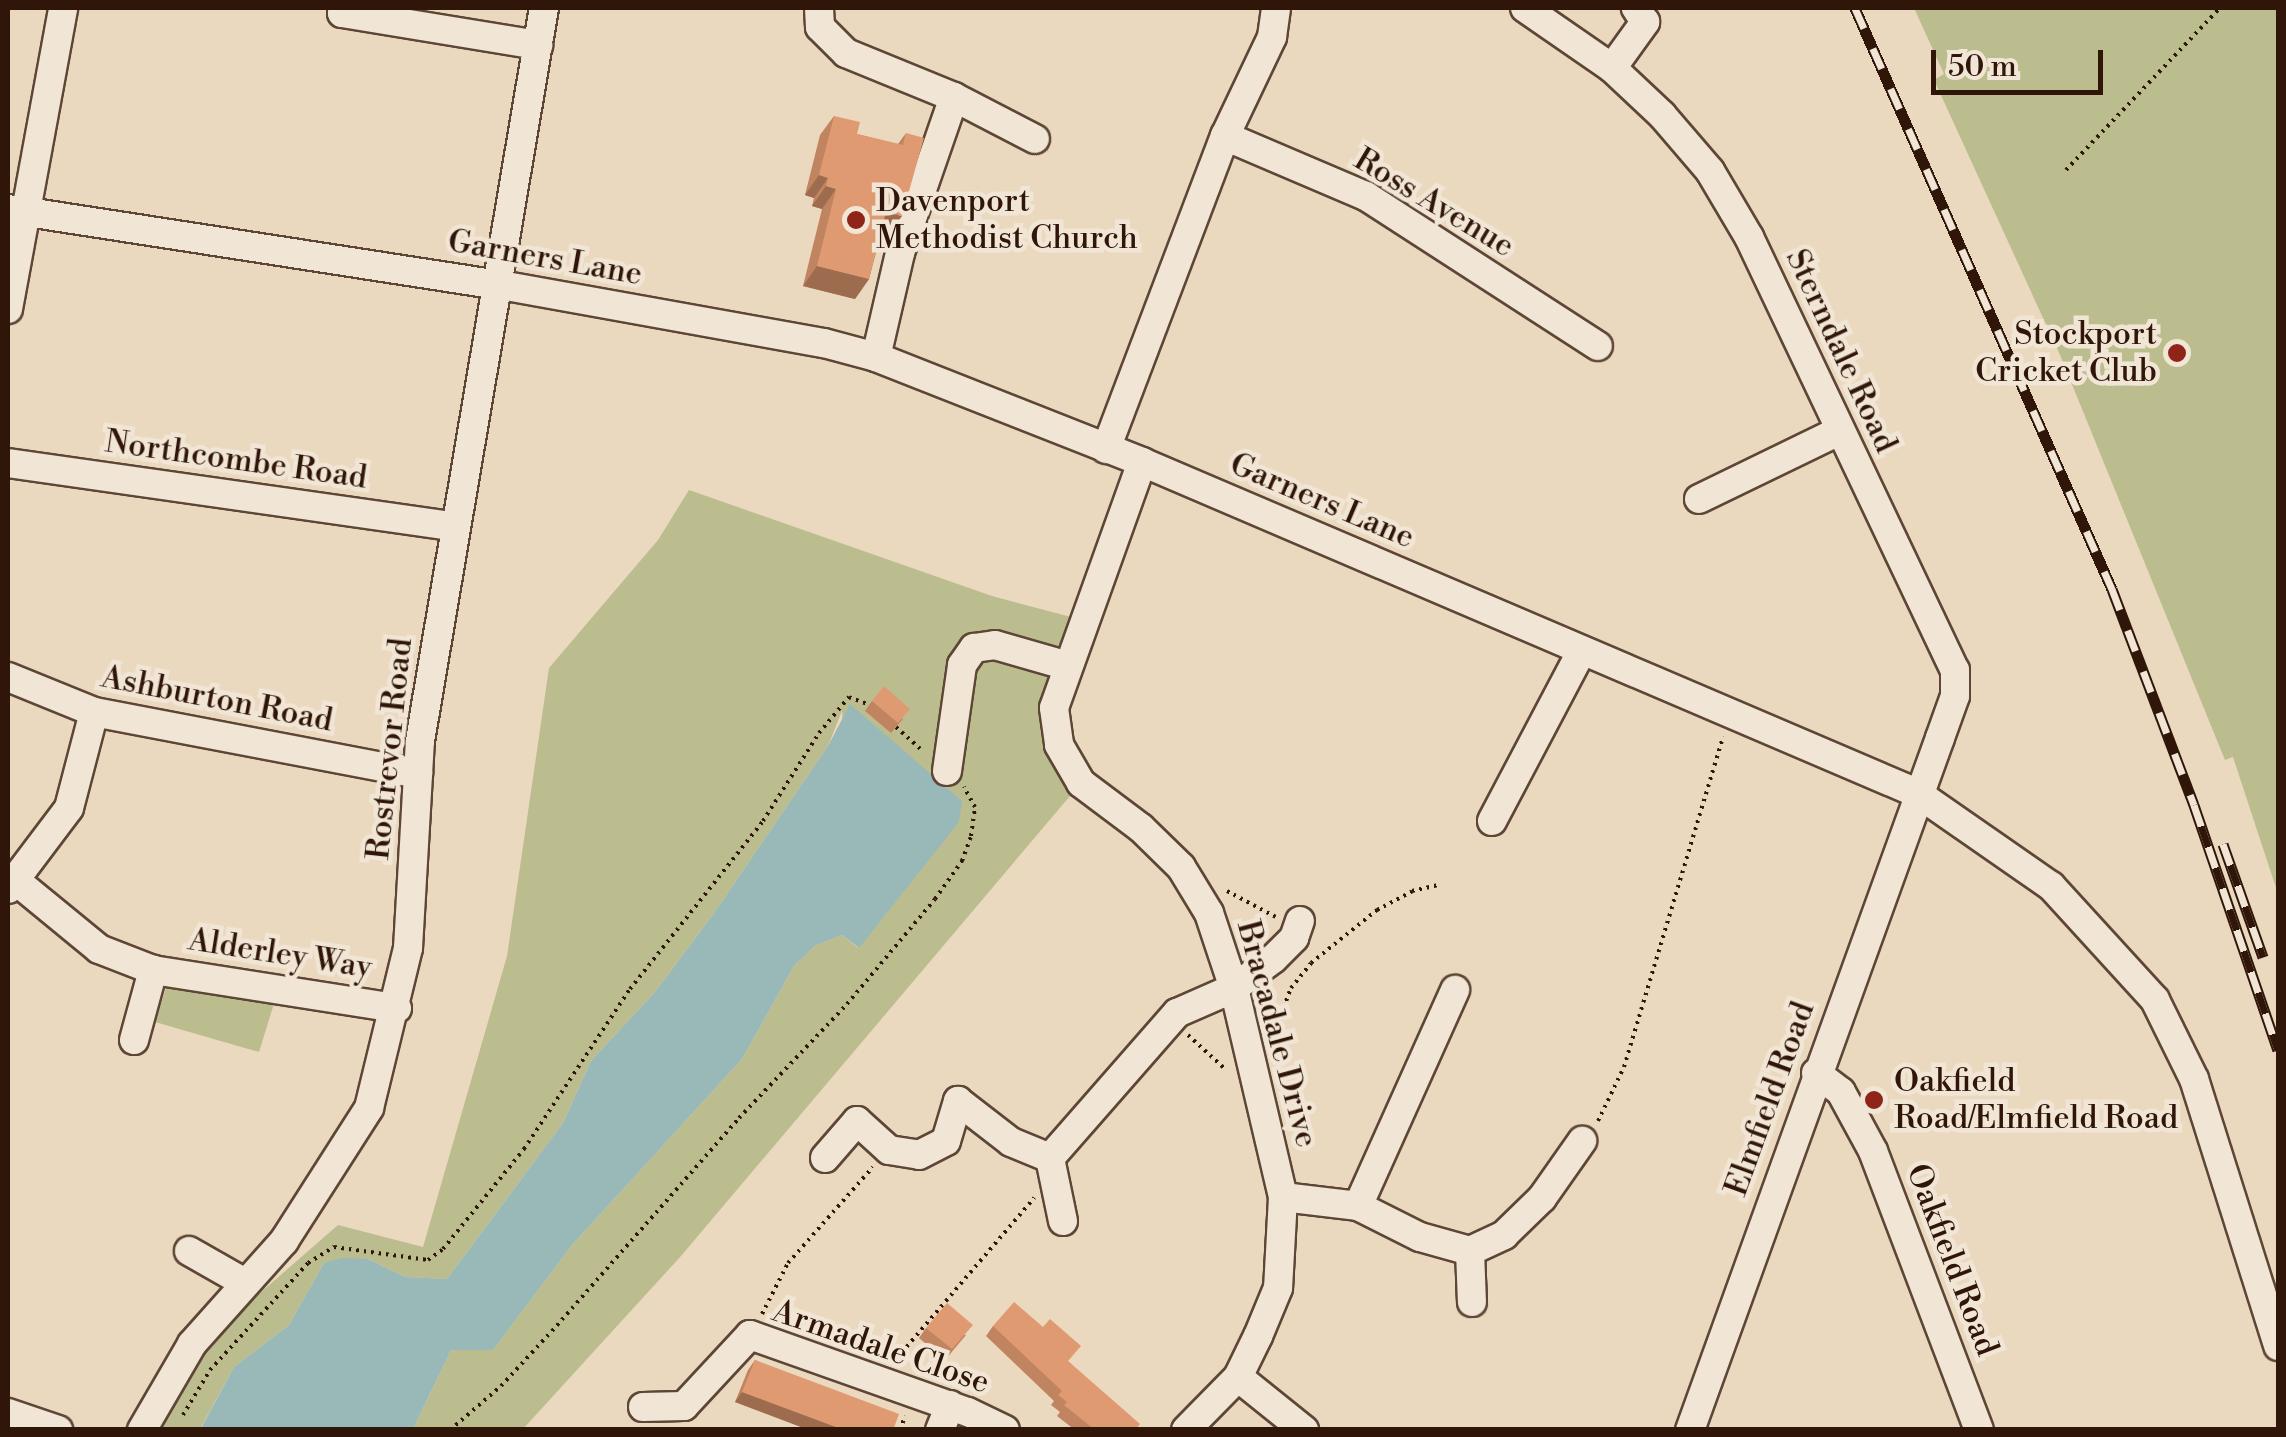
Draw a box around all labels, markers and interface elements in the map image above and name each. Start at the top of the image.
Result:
scale bar [1936,30,2108,92]
text: 50 m [1948,48,2017,86]
street label: Ross Avenue [1347,140,1521,266]
place label: Davenport Methodist Church [876,183,1138,258]
marker: Davenport Methodist Church [845,209,867,231]
street label: Garners Lane [445,222,645,294]
street label: Sterndale Road [1777,243,1905,459]
place label: Stockport Cricket Club [1975,316,2157,391]
marker: Stockport Cricket Club [2166,342,2188,364]
street label: Northcombe Road [102,423,370,497]
street label: Garners Lane [1224,445,1420,557]
street label: Rostrevor Road [359,636,421,862]
street label: Ashburton Road [98,658,336,740]
street label: Bracadale Drive [1228,917,1326,1151]
street label: Alderley Way [186,921,374,987]
street label: Elmfield Road [1717,997,1823,1201]
place label: Oakfield Road/Elmfield Road [1894,1063,2178,1138]
marker: Oakfield Road/Elmfield Road [1863,1089,1885,1111]
street label: Oakfield Road [1898,1159,2006,1361]
street label: Armadale Close [768,1292,994,1402]

